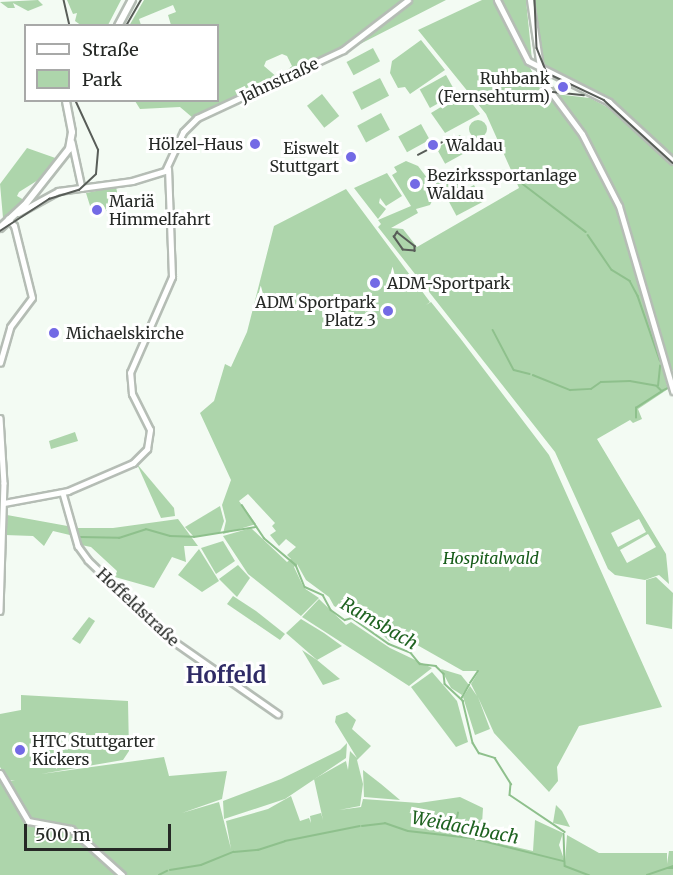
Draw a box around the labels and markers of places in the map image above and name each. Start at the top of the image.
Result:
place label: Ruhbank (Fernsehturm) [437,68,550,106]
marker: Ruhbank (Fernsehturm) [554,78,572,96]
place label: Hölzel-Haus [148,134,243,154]
place label: Waldau [446,135,503,155]
marker: Waldau [424,136,442,154]
marker: Hölzel-Haus [248,137,262,151]
place label: Eiswelt Stuttgart [269,138,339,176]
marker: Eiswelt Stuttgart [344,150,358,164]
place label: Bezirkssportanlage Waldau [427,165,577,203]
marker: Bezirkssportanlage Waldau [408,177,422,191]
place label: Mariä Himmelfahrt [109,191,211,229]
marker: Mariä Himmelfahrt [90,203,104,217]
place label: ADM-Sportpark [387,273,510,293]
marker: ADM-Sportpark [368,276,382,290]
place label: ADM Sportpark Platz 3 [255,292,376,330]
marker: ADM Sportpark Platz 3 [381,304,395,318]
place label: Michaelskirche [66,323,184,343]
marker: Michaelskirche [47,326,61,340]
place label: HTC Stuttgarter Kickers [32,731,155,769]
marker: HTC Stuttgarter Kickers [13,743,27,757]

